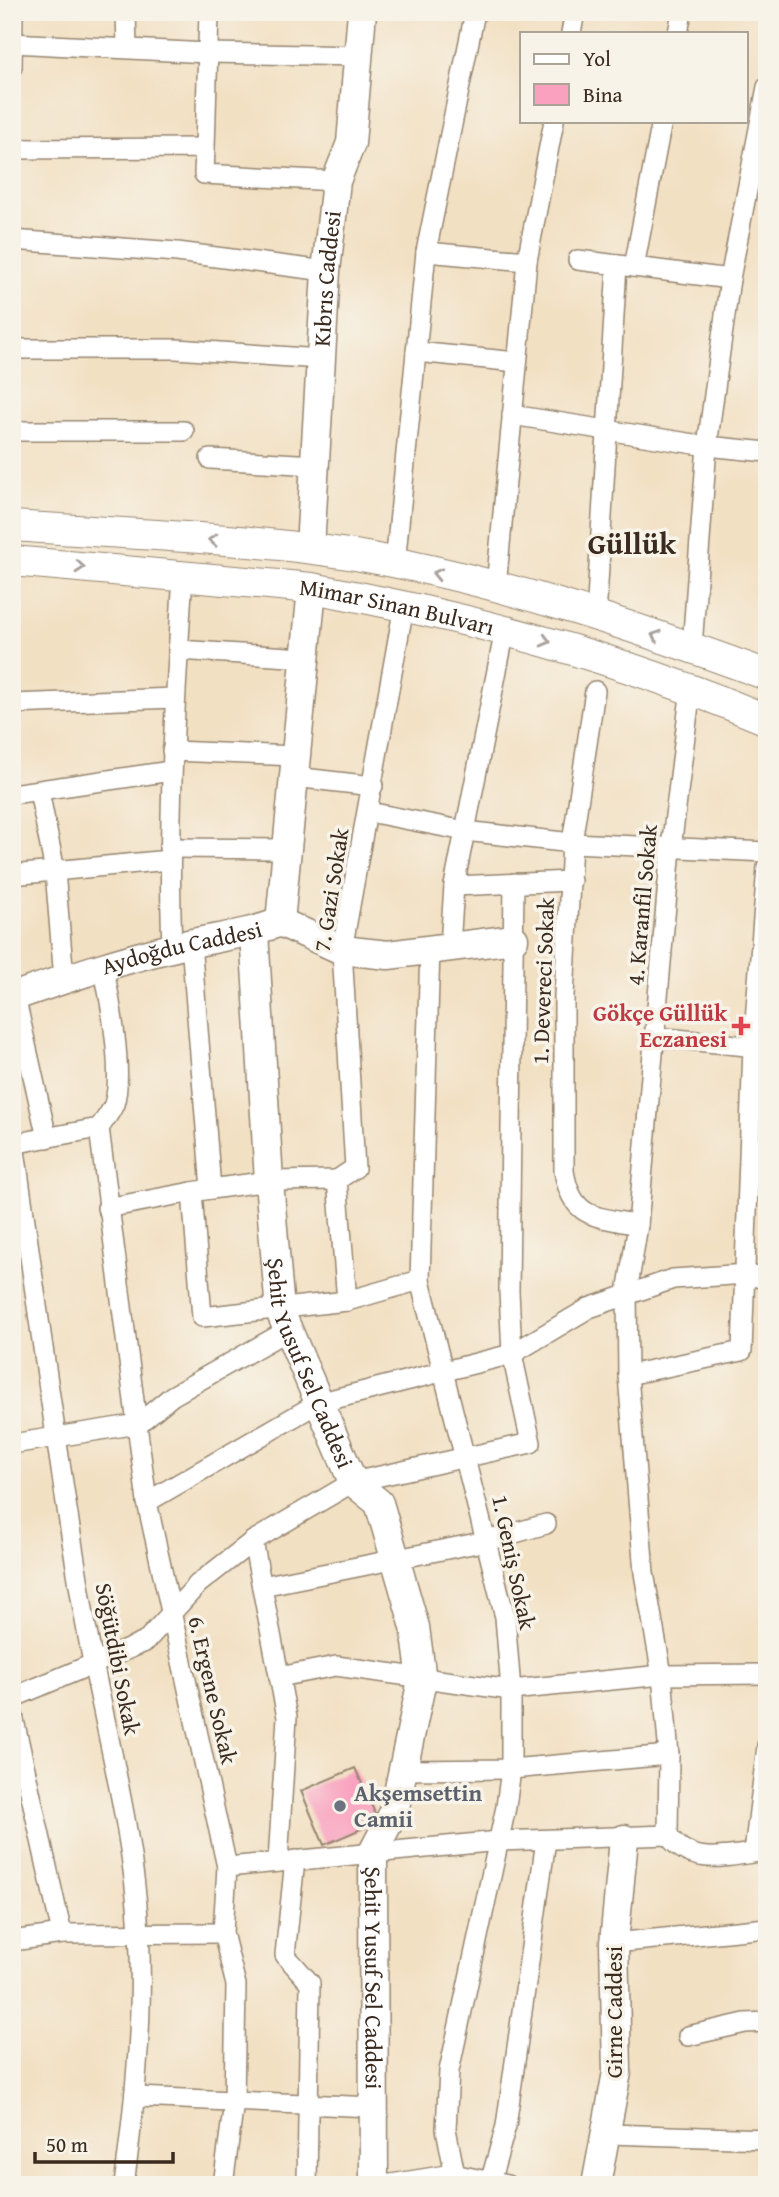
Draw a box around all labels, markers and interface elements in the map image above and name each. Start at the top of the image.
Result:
legend [520,32,748,122]
text: Yol [583,43,611,74]
text: Bina [583,79,623,110]
street label: Kıbrıs Caddesi [305,209,349,348]
district label: Güllük [588,521,677,565]
one-way arrow [207,533,218,548]
one-way arrow [75,559,86,574]
one-way arrow [432,568,444,582]
street label: Mimar Sinan Bulvarı [298,570,498,643]
one-way arrow [651,630,663,644]
one-way arrow [539,633,551,648]
street label: 4. Karanfil Sokak [618,823,665,987]
street label: 7. Gazi Sokak [304,825,357,954]
street label: 1. Devereci Sokak [523,897,562,1065]
street label: Aydoğdu Caddesi [97,912,266,982]
place label: Gökçe Güllük Eczanesi [593,996,728,1055]
marker: Gökçe Güllük Eczanesi [733,1018,749,1034]
street label: Şehit Yusuf Sel Caddesi [260,1256,362,1473]
street label: 1. Geniş Sokak [484,1492,545,1633]
street label: Söğütdibi Sokak [88,1580,149,1738]
street label: 6. Ergene Sokak [180,1613,247,1767]
place label: Akşemsettin Camii [354,1776,482,1835]
marker: Akşemsettin Camii [332,1798,348,1814]
street label: Şehit Yusuf Sel Caddesi [357,1867,391,2090]
street label: Girne Caddesi [597,1946,630,2078]
scale bar [35,2120,173,2164]
text: 50 m [46,2129,88,2160]

